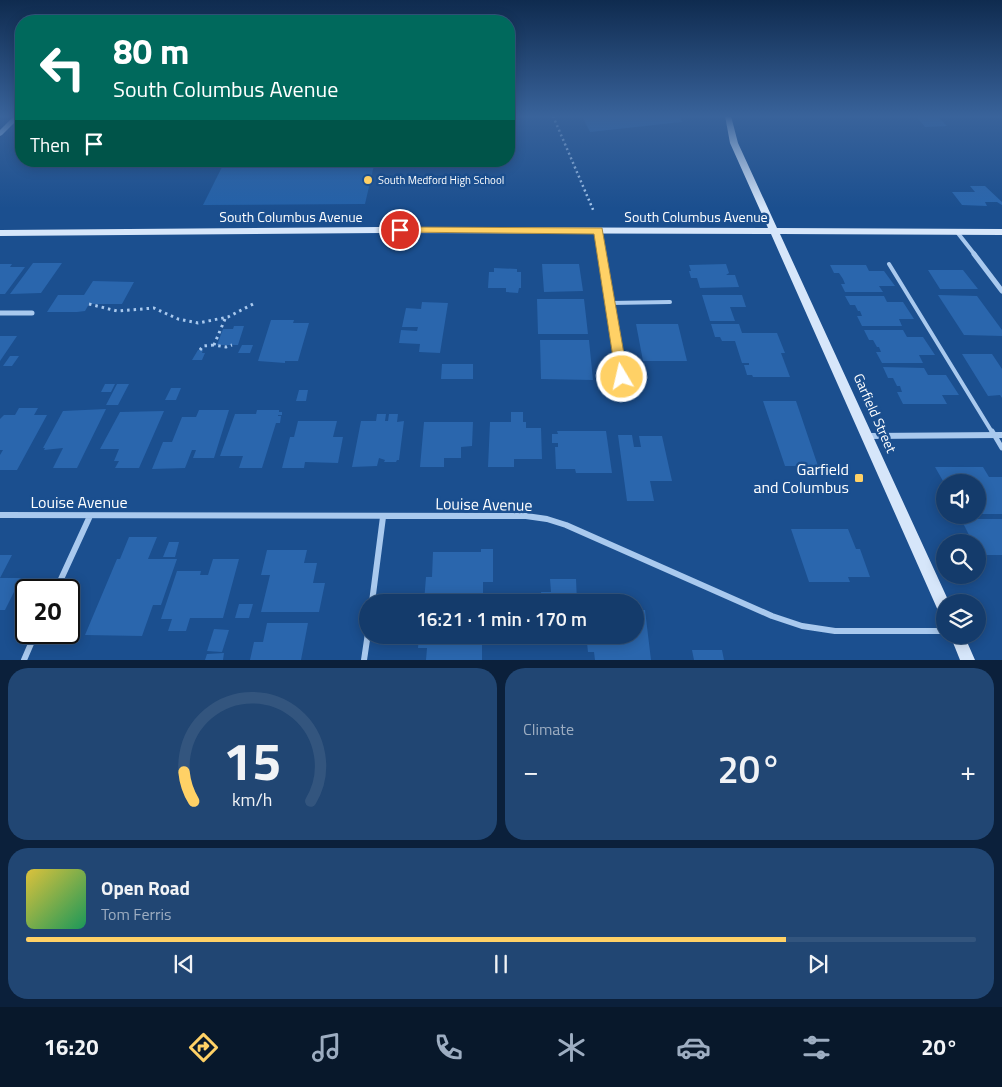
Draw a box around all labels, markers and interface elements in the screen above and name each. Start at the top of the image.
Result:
text: 80 m [113,24,189,78]
icon: left [30,35,95,100]
text: South Columbus Avenue [113,72,338,106]
text: Then [30,130,70,159]
icon: arrive [80,130,108,158]
place label: South Medford High School [378,172,504,188]
marker: South Medford High School [362,174,374,186]
street label: South Columbus Avenue [219,206,363,227]
street label: South Columbus Avenue [624,206,768,227]
pin [379,209,421,251]
icon: arrive [386,216,414,244]
position arrow [595,350,647,402]
street label: Garfield Street [849,370,902,456]
place label: Garfield and Columbus [753,457,849,499]
marker: Garfield and Columbus [853,472,865,484]
map controls [936,474,986,644]
button: sound [936,474,986,524]
street label: Louise Avenue [30,490,128,514]
street label: Louise Avenue [435,491,533,517]
button: search [936,534,986,584]
speed limit sign: 20 [15,579,80,644]
button: layers [936,594,986,644]
text: 16:21 · 1 min · 170 m [416,604,587,633]
text: Climate [523,717,574,741]
text: 15 [223,721,282,800]
text: 20° [718,740,781,798]
text: − [523,749,539,792]
text: + [960,749,976,792]
text: km/h [232,786,273,813]
text: Open Road [101,873,190,902]
text: Tom Ferris [101,902,172,926]
icon: previous [170,950,198,978]
icon: pause [487,950,515,978]
icon: next [804,950,832,978]
text: 16:20 [44,1030,99,1064]
icon: directions [186,1030,221,1065]
icon: music [309,1030,344,1065]
icon: phone [431,1030,466,1065]
icon: climate [554,1030,589,1065]
icon: car [676,1030,711,1065]
icon: filters [799,1030,834,1065]
text: 20° [921,1030,958,1064]

